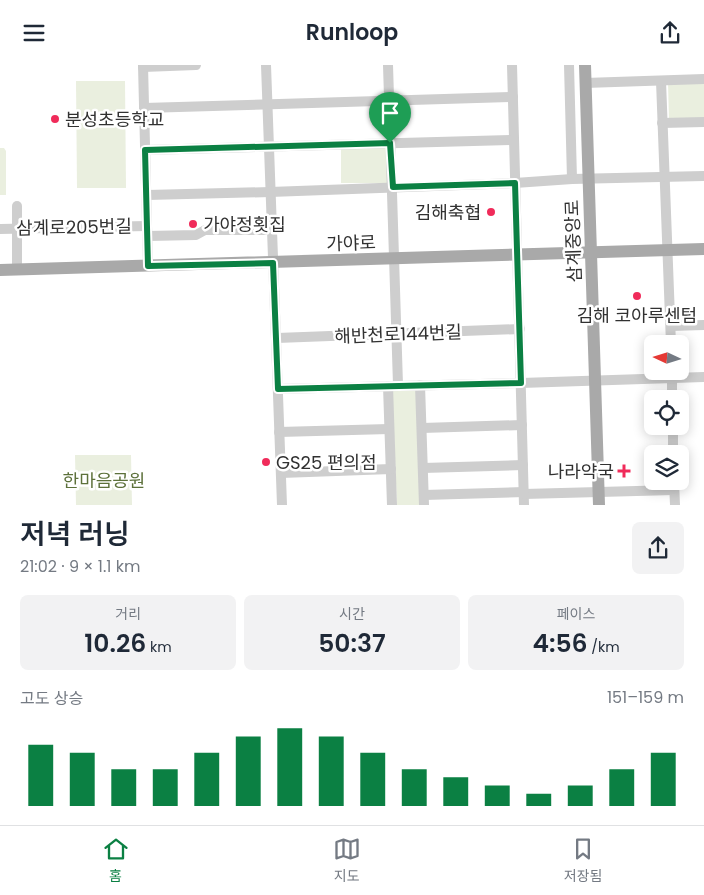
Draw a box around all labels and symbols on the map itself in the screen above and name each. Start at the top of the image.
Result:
pin [369,92,411,143]
place label: 분성초등학교 [65,107,164,132]
marker: 분성초등학교 [49,113,61,125]
street label: 삼계중앙로 [559,199,587,283]
place label: 김해축협 [415,200,481,225]
marker: 김해축협 [485,206,497,218]
place label: 가야정횟집 [203,212,286,237]
street label: 삼계로205번길 [16,213,132,241]
marker: 가야정횟집 [187,218,199,230]
street label: 가야로 [326,230,376,256]
marker: 김해 코아루센텀 [631,290,643,302]
place label: 김해 코아루센텀 [577,303,697,328]
street label: 해반천로144번길 [334,319,462,349]
north arrow [644,335,689,380]
place label: GS25 편의점 [276,450,377,475]
marker: GS25 편의점 [260,456,272,468]
place label: 나라약국 [548,459,614,484]
marker: 나라약국 [618,465,630,477]
park label: 한마음공원 [63,468,145,493]

